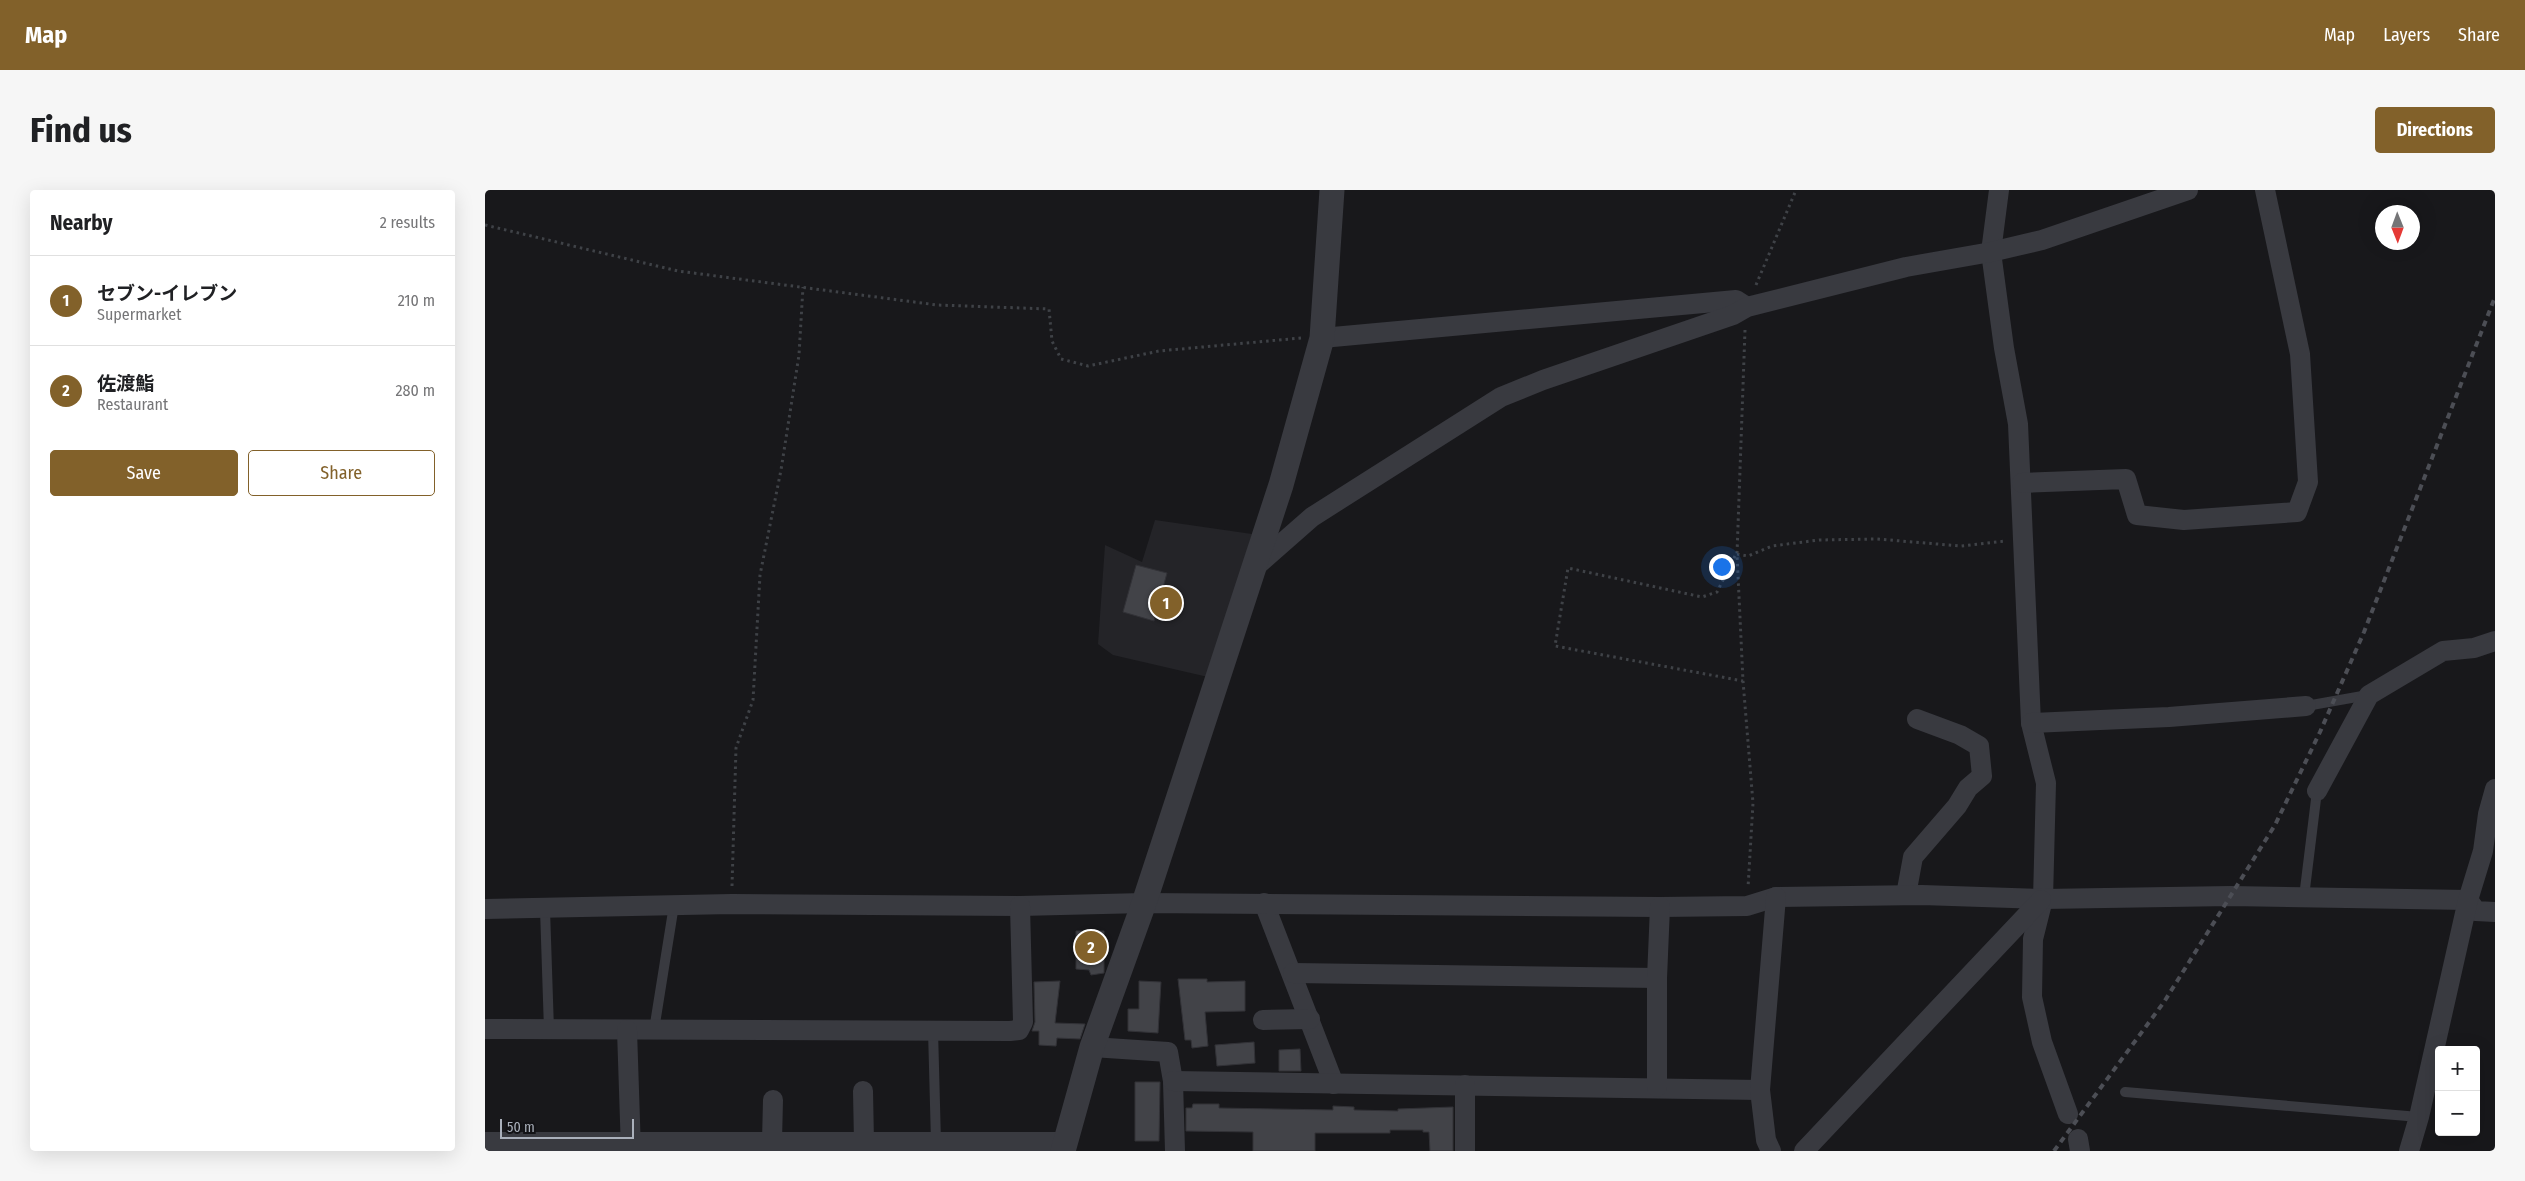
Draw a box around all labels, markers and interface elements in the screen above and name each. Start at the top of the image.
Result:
text: Map [25,21,67,49]
text: Map [2324,24,2355,46]
text: Layers [2383,24,2430,46]
text: Share [2458,24,2500,46]
button: Directions [2375,107,2495,153]
text: Find us [30,109,132,151]
north arrow [2375,205,2420,250]
text: Nearby [50,210,112,236]
text: 2 results [380,213,435,232]
text: セブン-イレブン [97,282,237,305]
text: 1 [63,291,69,310]
text: 210 m [398,291,435,310]
text: Supermarket [97,305,181,324]
text: 佐渡鮨 [97,372,154,395]
text: 2 [62,381,70,400]
text: 280 m [396,381,435,400]
text: Restaurant [97,395,168,414]
button: Save [50,450,238,496]
button: Share [248,450,435,496]
your location [1709,554,1735,580]
pin: 1 [1150,584,1182,622]
pin: 2 [1075,928,1107,966]
map controls [2435,1046,2480,1136]
button: + [2435,1046,2480,1091]
button: − [2435,1091,2480,1136]
scale bar [500,1116,634,1139]
text: 50 m [507,1119,535,1136]

